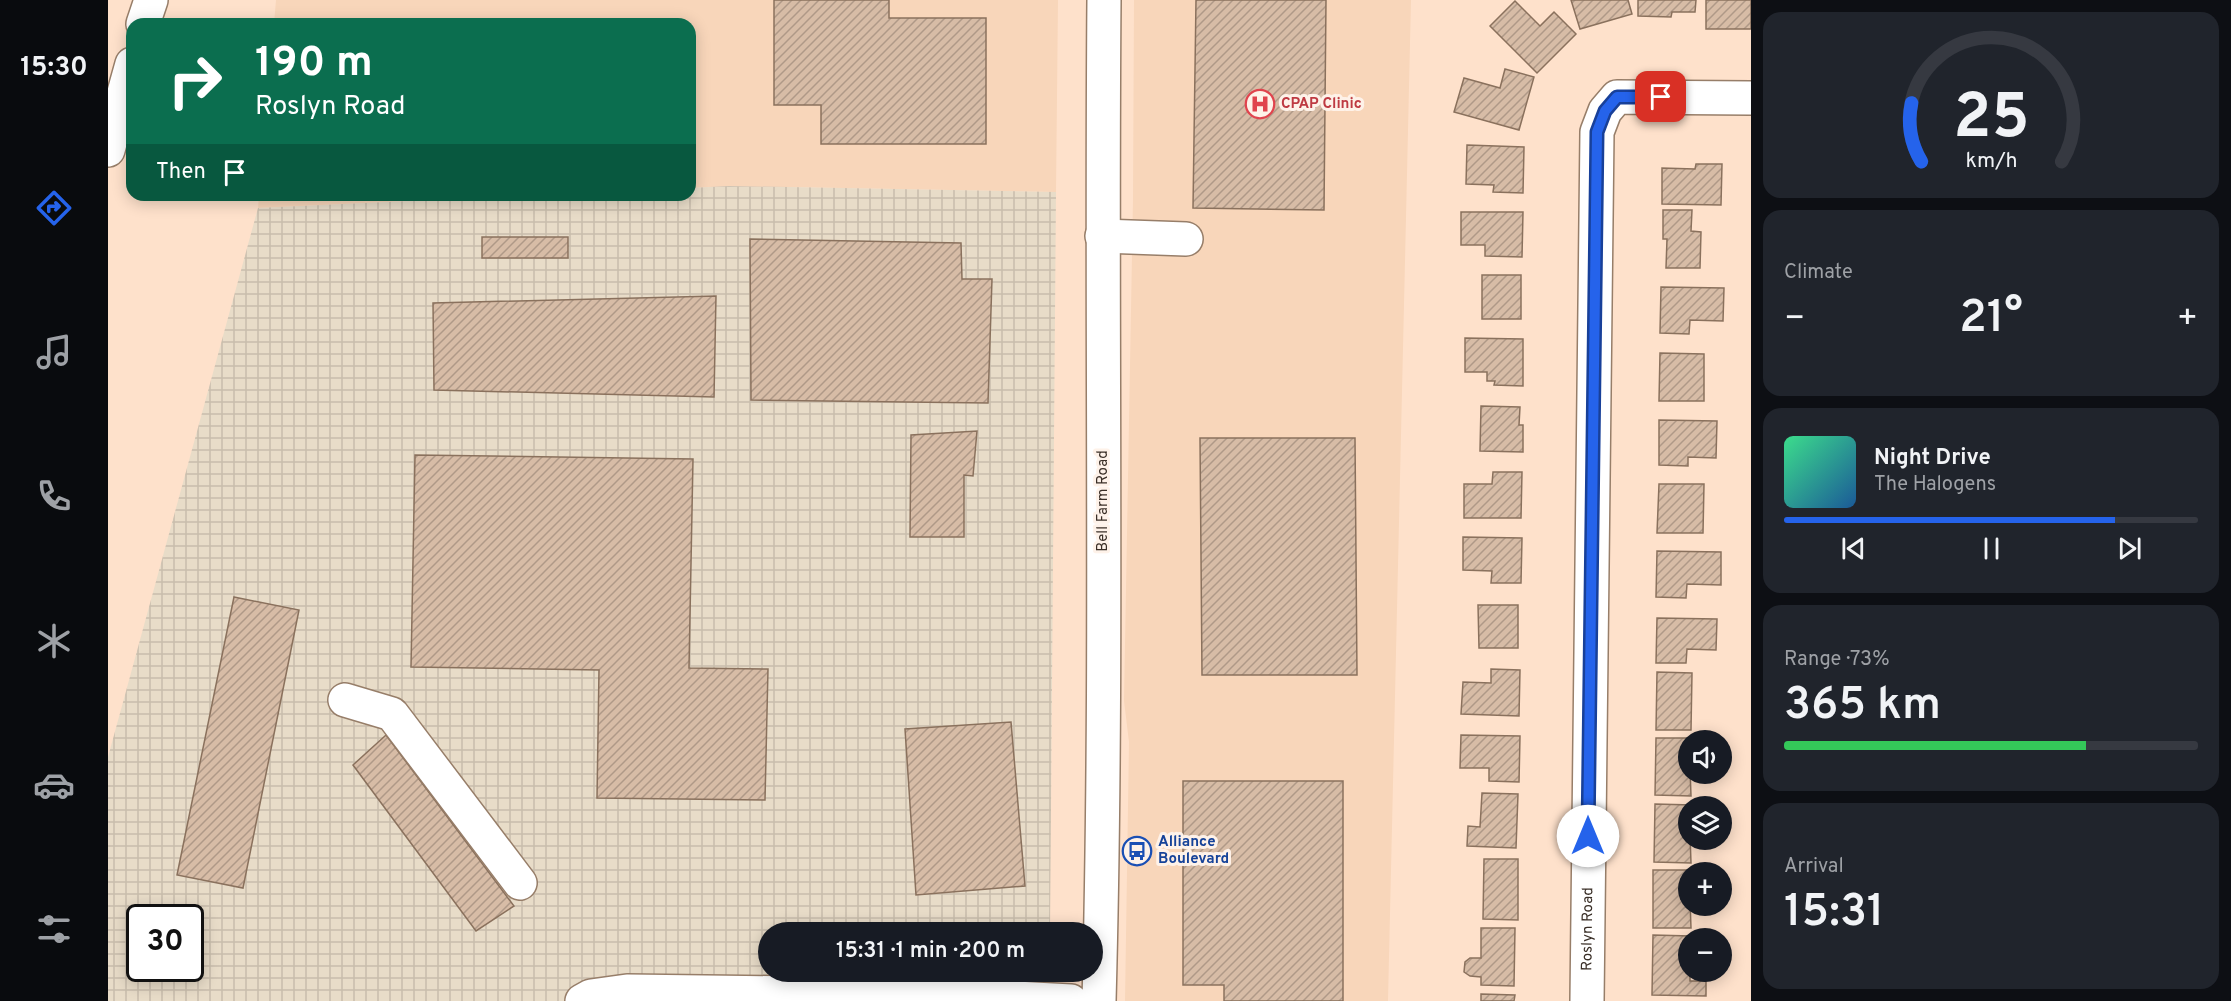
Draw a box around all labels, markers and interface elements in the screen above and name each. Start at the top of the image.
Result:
text: 190 m [255,38,373,91]
icon: right [156,42,234,120]
text: 15:30 [20,51,88,85]
pin [1635,71,1686,122]
icon: arrive [1644,80,1677,113]
text: 25 [1953,81,2029,160]
hospital icon: CPAP Clinic [1244,88,1276,120]
text: Roslyn Road [255,90,405,124]
place label: CPAP Clinic [1281,95,1362,114]
text: km/h [1965,148,2017,175]
icon: arrive [218,156,251,189]
text: Then [156,159,206,186]
icon: directions [33,187,75,229]
text: Climate [1784,260,1853,286]
text: 21° [1959,291,2023,348]
text: − [1784,299,1805,341]
text: + [2177,299,2198,341]
icon: music [33,331,75,373]
text: Night Drive [1874,445,1991,472]
street label: Bell Farm Road [1094,450,1113,552]
text: The Halogens [1874,472,1996,498]
icon: phone [33,475,75,517]
icon: previous [1837,532,1870,565]
icon: pause [1975,532,2008,565]
icon: next [2113,532,2146,565]
icon: climate [33,620,75,662]
text: Range · 73% [1784,647,1890,673]
text: 365 km [1784,678,1941,735]
map controls [1678,730,1732,982]
button: sound [1678,730,1732,784]
icon: car [33,764,75,806]
button: layers [1678,796,1732,850]
position arrow [1556,804,1620,868]
place label: Alliance Boulevard [1158,833,1229,869]
bus stop icon: Alliance Boulevard [1121,835,1153,867]
text: Arrival [1784,854,1844,880]
button: + [1678,862,1732,916]
text: 15:31 [1784,885,1884,942]
street label: Roslyn Road [1578,887,1598,971]
speed limit sign: 30 [126,904,204,982]
icon: filters [33,908,75,950]
button: − [1678,928,1732,982]
text: 15:31 · 1 min · 200 m [836,938,1025,965]

